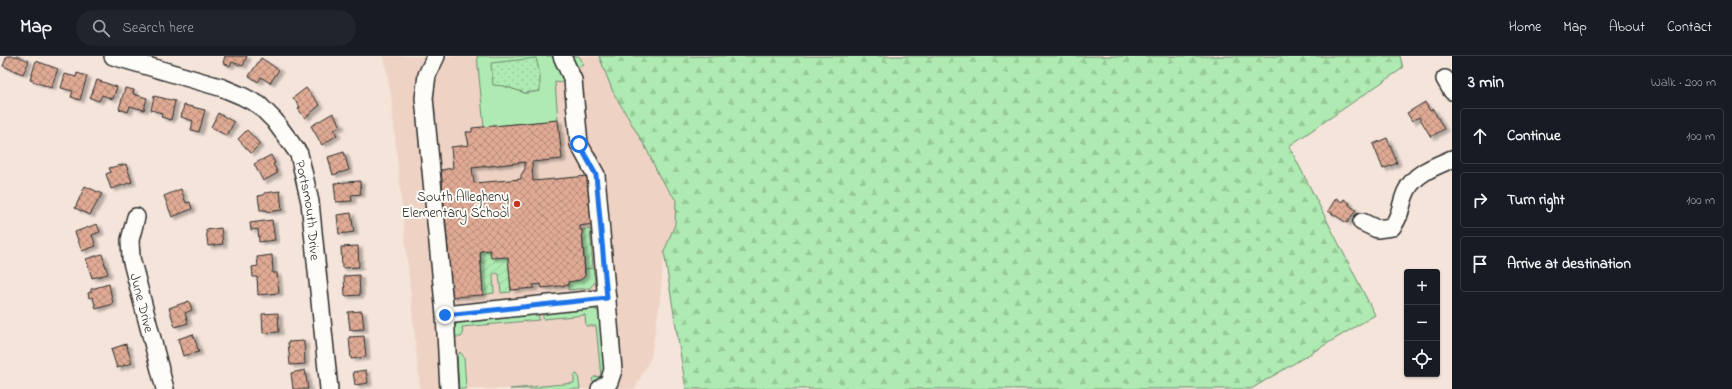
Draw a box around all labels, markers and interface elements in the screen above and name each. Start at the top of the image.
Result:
search box [76,10,356,46]
text: Map [20,14,52,41]
icon: search [90,17,112,39]
text: Search here [122,17,194,39]
text: Home [1509,17,1541,38]
text: Map [1563,17,1587,38]
text: About [1609,17,1645,38]
text: Contact [1667,17,1712,38]
text: 3 min [1468,70,1504,95]
text: Walk · 200 m [1651,73,1716,92]
icon: ahead [1469,125,1491,147]
text: Continue [1507,125,1561,147]
text: 100 m [1686,127,1715,146]
route start [570,135,588,153]
street label: Portsmouth Drive [289,158,325,262]
place label: South Allegheny Elementary School [402,187,509,225]
icon: right [1469,189,1491,211]
text: Turn right [1507,189,1565,211]
text: 100 m [1686,191,1715,210]
marker: South Allegheny Elementary School [512,199,522,209]
icon: arrive [1469,253,1491,275]
text: Arrive at destination [1507,253,1631,275]
map controls [1404,269,1440,377]
button: + [1404,269,1440,305]
street label: June Drive [123,271,159,336]
button: − [1404,305,1440,341]
route end [436,306,454,324]
button: locate [1404,341,1440,377]

